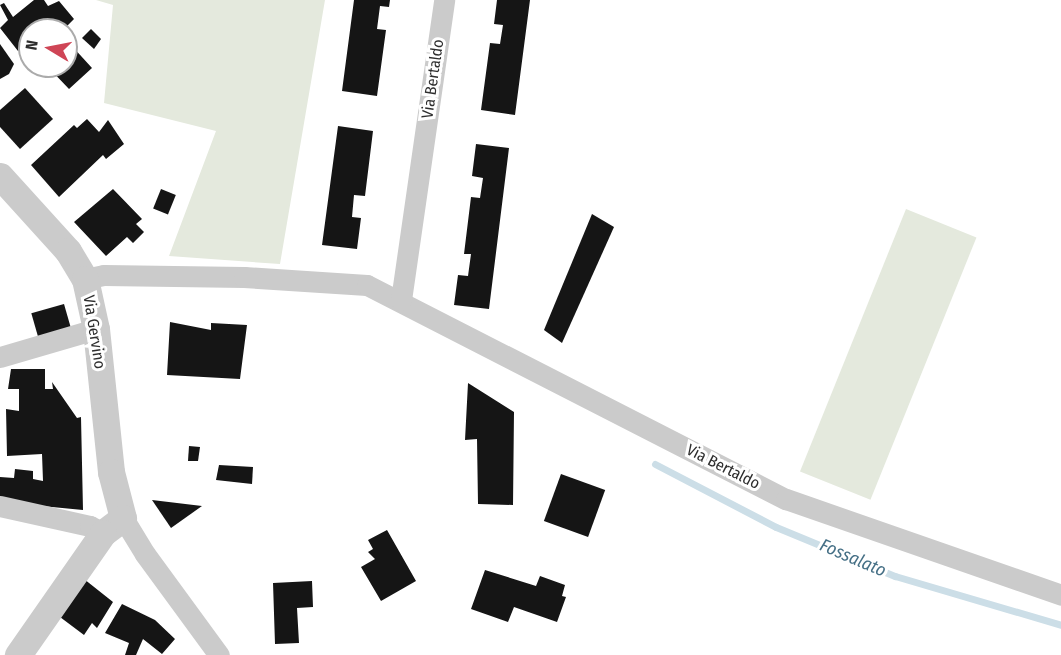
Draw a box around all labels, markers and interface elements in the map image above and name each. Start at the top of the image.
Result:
north arrow [18,18,78,78]
street label: Via Bertaldo [418,38,448,120]
text: N [22,39,42,52]
street label: Via Gervino [79,294,109,370]
street label: Via Bertaldo [683,440,763,494]
water label: Fossalato [817,534,889,582]

